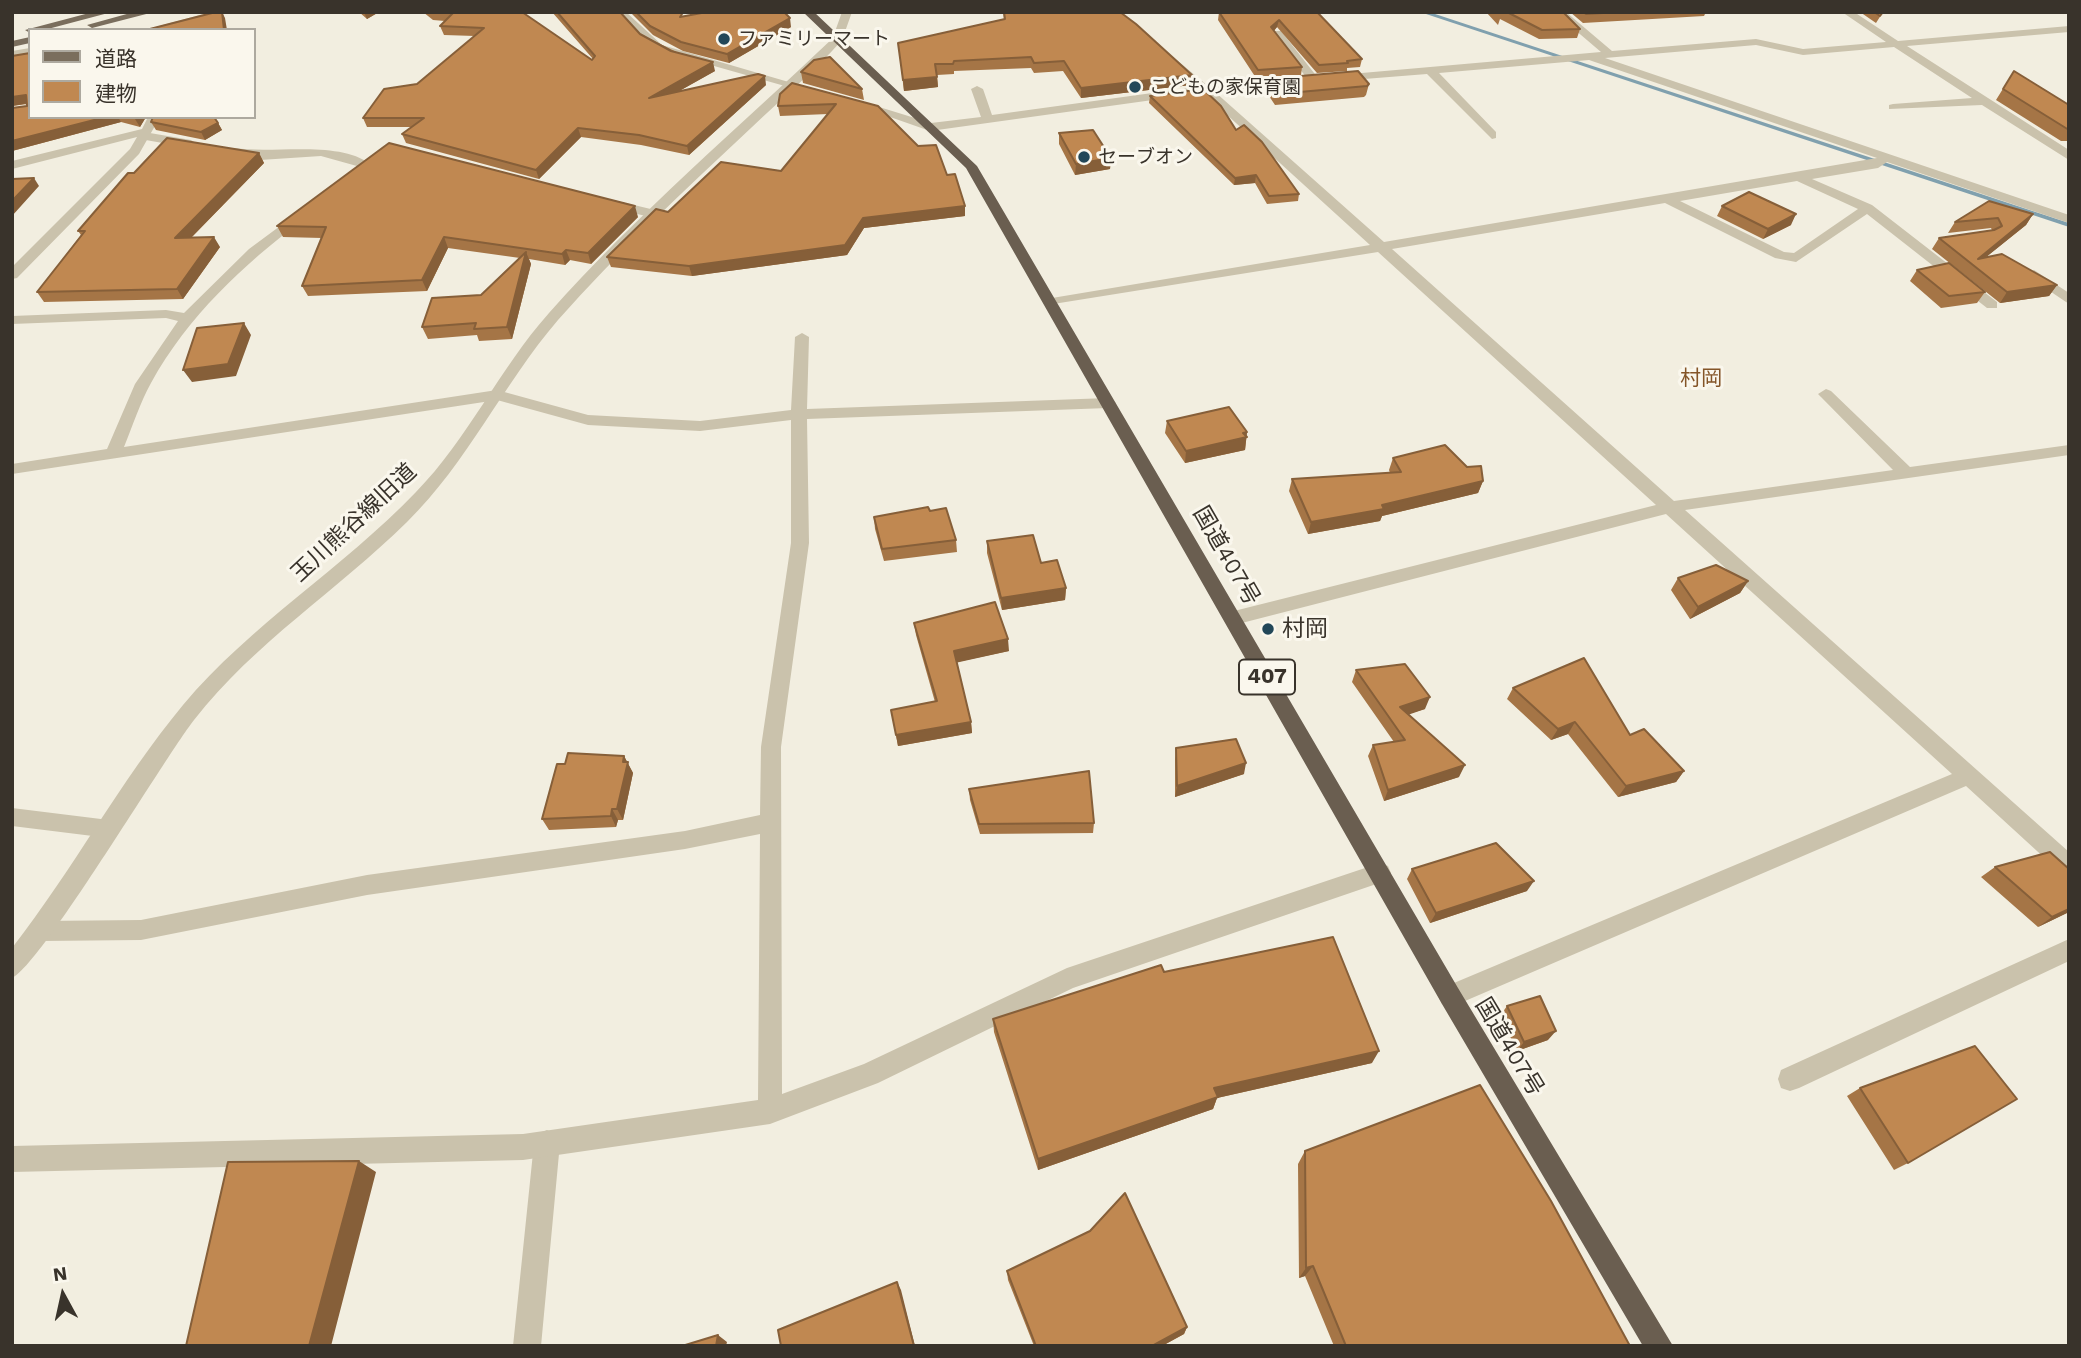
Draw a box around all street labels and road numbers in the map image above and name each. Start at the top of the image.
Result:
street label: 玉川熊谷線旧道 [286,458,422,588]
street label: 国道407号 [1187,502,1265,610]
road number: 407 [1239,660,1295,694]
street label: 国道407号 [1469,993,1549,1101]

